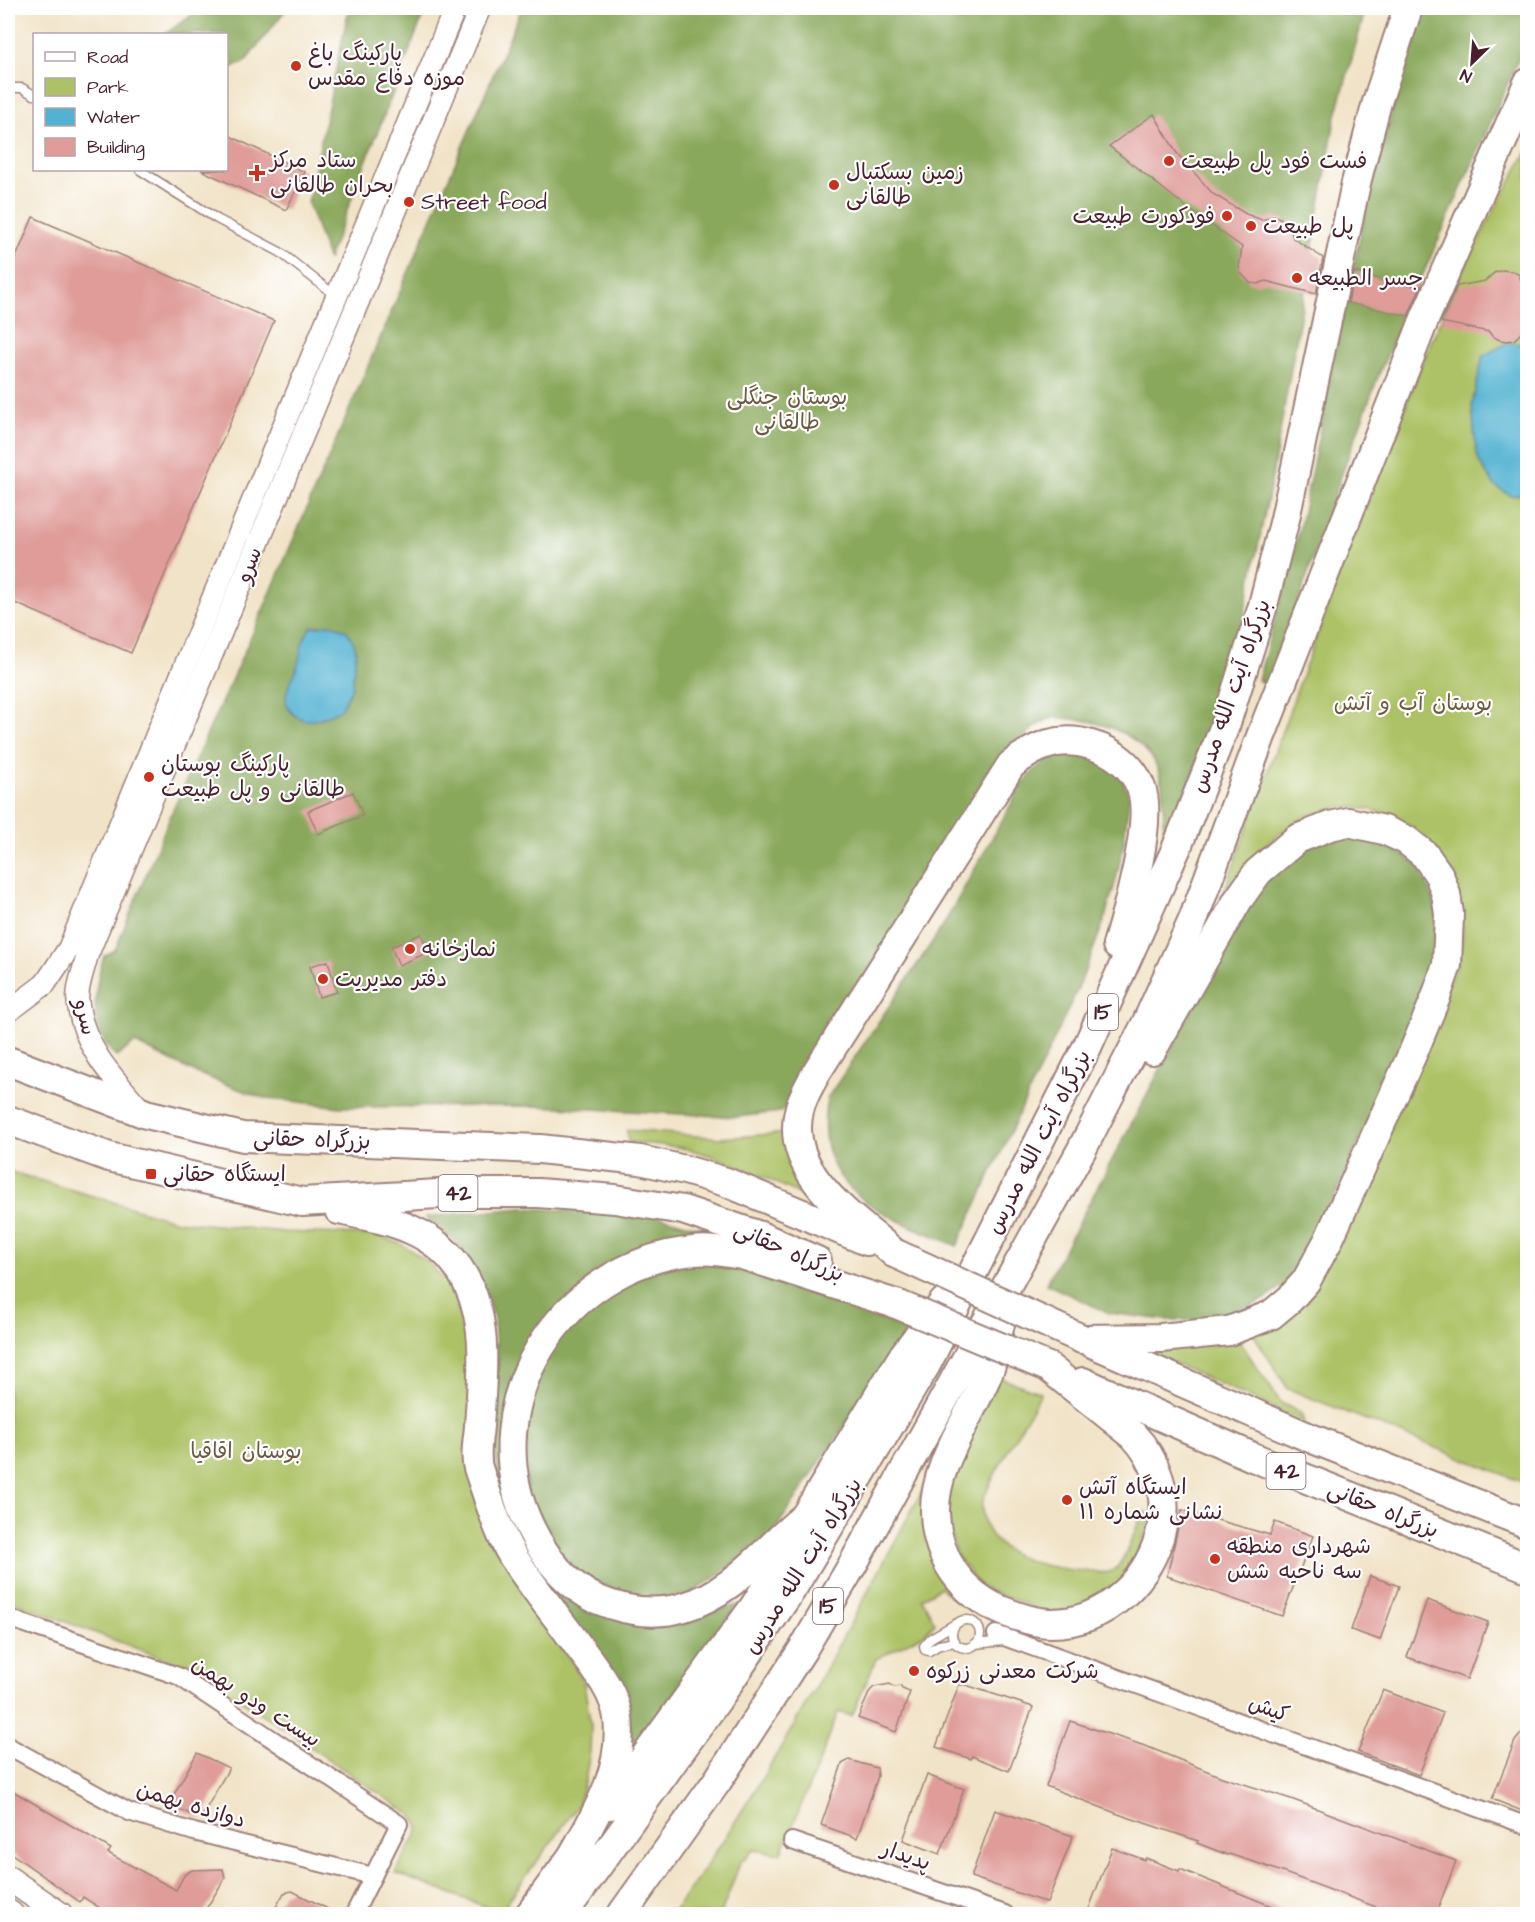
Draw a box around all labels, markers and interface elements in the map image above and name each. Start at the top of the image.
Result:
legend [33,33,228,171]
north arrow [1442,33,1502,93]
place label: پارکینگ باغ موزه دفاع مقدس [308,38,465,94]
text: Road [87,45,128,70]
marker: پارکینگ باغ موزه دفاع مقدس [289,59,303,73]
text: N [1457,64,1475,88]
text: Park [87,75,129,100]
text: Water [87,105,140,130]
text: Building [87,135,145,161]
place label: ستاد مرکز بحران طالقانی [268,145,394,201]
place label: فست فود پل طبیعت [1181,146,1367,177]
marker: فست فود پل طبیعت [1162,154,1176,168]
place label: زمین بسکتبال طالقانی [846,157,964,213]
marker: ستاد مرکز بحران طالقانی [248,164,266,182]
marker: زمین بسکتبال طالقانی [827,178,841,192]
place label: Street food [421,187,547,218]
marker: Street food [402,195,416,209]
place label: فودکورت طبیعت [1072,201,1215,232]
marker: فودکورت طبیعت [1220,209,1234,223]
place label: پل طبیعت [1263,211,1354,242]
marker: پل طبیعت [1244,219,1258,233]
place label: جسر الطبيعه [1309,263,1423,294]
marker: جسر الطبيعه [1290,271,1304,285]
park label: بوستان جنگلی طالقانی [727,382,847,438]
street label: سرو [227,542,270,589]
street label: بزرگراه آیت الله مدرس [1183,595,1279,797]
park label: بوستان آب و آتش [1334,688,1492,719]
place label: پارکینگ بوستان طالقانی و پل طبیعت [161,749,345,805]
marker: پارکینگ بوستان طالقانی و پل طبیعت [142,770,156,784]
place label: نمازخانه [422,934,496,965]
marker: نمازخانه [403,942,417,956]
place label: دفتر مدیریت [335,964,447,995]
marker: دفتر مدیریت [316,972,330,986]
road number: 15 [1088,994,1118,1030]
street label: سرو [66,995,104,1038]
street label: بزرگراه آیت الله مدرس [979,1044,1099,1240]
street label: بزرگراه حقانی [253,1122,371,1158]
place label: ایستگاه حقانی [163,1159,286,1190]
marker: ایستگاه حقانی [144,1167,158,1181]
road number: 42 [438,1175,478,1211]
street label: بزرگراه حقانی [729,1214,849,1290]
park label: بوستان اقاقیا [190,1436,302,1467]
road number: 42 [1266,1453,1306,1489]
street label: بزرگراه آیت الله مدرس [736,1472,870,1660]
place label: ایستگاه آتش نشانی شماره ۱۱ [1079,1472,1222,1528]
street label: بزرگراه حقانی [1323,1474,1443,1546]
marker: ایستگاه آتش نشانی شماره ۱۱ [1060,1493,1074,1507]
place label: شهرداری منطقه سه ناحیه شش [1227,1531,1371,1587]
marker: شهرداری منطقه سه ناحیه شش [1208,1552,1222,1566]
road number: 15 [813,1588,843,1624]
street label: بیست ودو بهمن [185,1649,327,1755]
place label: شرکت معدنی زرکوه [926,1656,1099,1687]
marker: شرکت معدنی زرکوه [907,1664,921,1678]
street label: کیش [1244,1687,1294,1731]
street label: دوازده بهمن [133,1774,249,1836]
street label: پدیدار [876,1833,935,1879]

